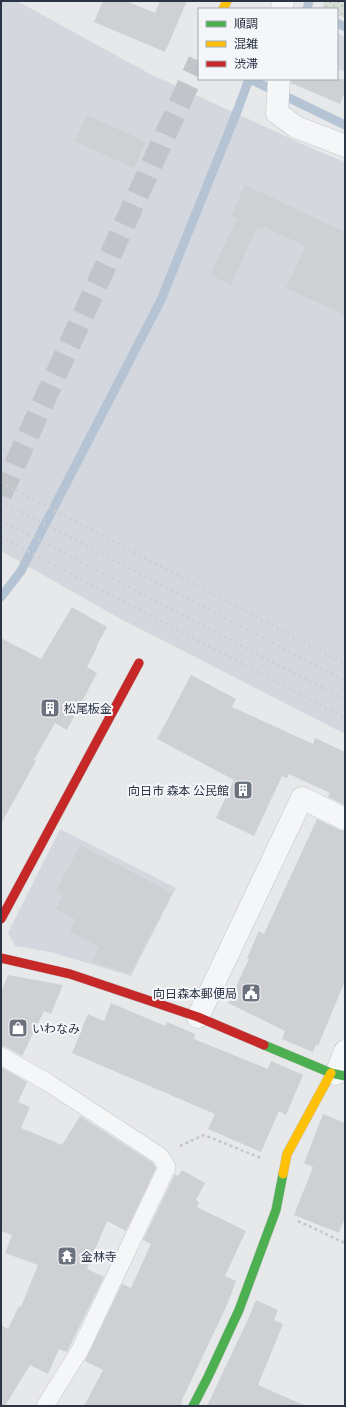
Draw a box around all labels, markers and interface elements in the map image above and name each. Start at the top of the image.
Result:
legend [198,8,338,80]
text: 順調 [234,16,258,31]
text: 混雑 [234,36,258,51]
text: 渋滞 [234,56,258,71]
building icon: 松尾板金 [39,697,61,719]
place label: 松尾板金 [64,701,112,716]
building icon: 向日市 森本 公民館 [232,779,254,801]
place label: 向日市 森本 公民館 [128,783,229,798]
public building icon: 向日森本郵便局 [240,982,262,1004]
place label: 向日森本郵便局 [153,986,237,1001]
shop icon: いわなみ [7,1017,29,1039]
place label: いわなみ [32,1021,80,1036]
temple icon: 金林寺 [56,1245,78,1267]
place label: 金林寺 [81,1249,117,1264]

